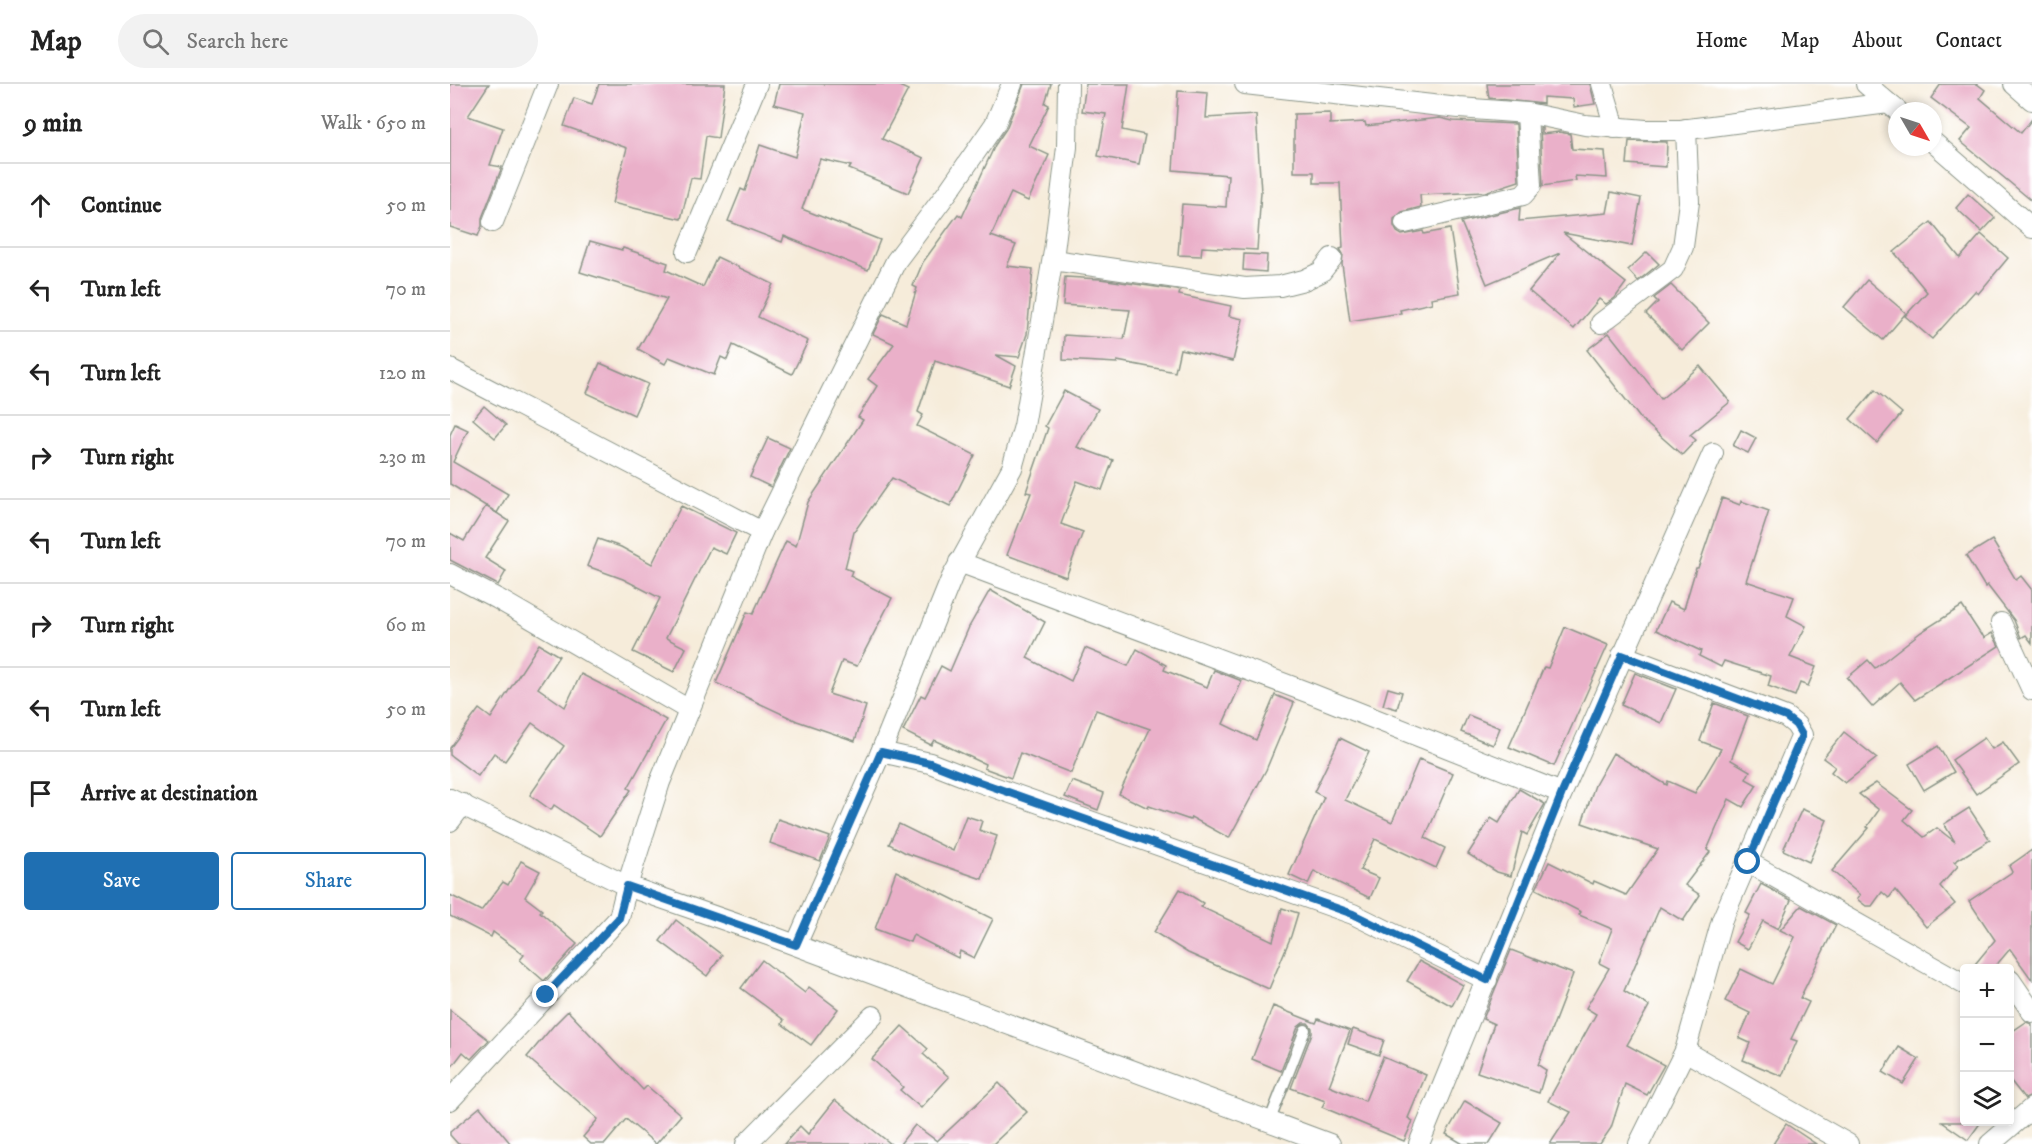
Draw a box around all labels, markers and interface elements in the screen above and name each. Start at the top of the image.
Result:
search box [118,14,538,68]
text: Map [30,24,82,59]
icon: search [139,25,172,58]
text: Search here [187,28,288,55]
text: Home [1696,28,1748,54]
text: Map [1781,28,1819,54]
text: About [1852,28,1903,54]
text: Contact [1936,28,2002,54]
north arrow [1888,102,1942,156]
text: 9 min [24,107,82,140]
text: Walk · 650 m [321,111,426,136]
icon: ahead [24,189,57,222]
text: Continue [81,192,162,219]
text: 50 m [386,193,426,218]
icon: left [24,273,57,306]
text: Turn left [81,276,161,303]
text: 70 m [385,277,426,302]
icon: left [24,357,57,390]
text: Turn left [81,360,161,387]
text: 120 m [379,361,426,386]
icon: right [24,441,57,474]
text: Turn right [81,444,174,471]
text: 230 m [379,445,426,470]
icon: left [24,525,57,558]
text: Turn left [81,528,161,555]
text: 70 m [385,529,426,554]
icon: right [24,609,57,642]
text: Turn right [81,612,174,639]
text: 60 m [386,613,426,638]
icon: left [24,693,57,726]
text: Turn left [81,696,161,723]
text: 50 m [386,697,426,722]
icon: arrive [24,777,57,810]
text: Arrive at destination [81,780,258,807]
route start [1734,848,1760,874]
button: Save [24,852,219,910]
button: Share [231,852,426,910]
map controls [1960,964,2014,1126]
button: + [1960,964,2014,1018]
route end [532,981,558,1007]
button: − [1960,1018,2014,1072]
button: layers [1960,1072,2014,1126]

